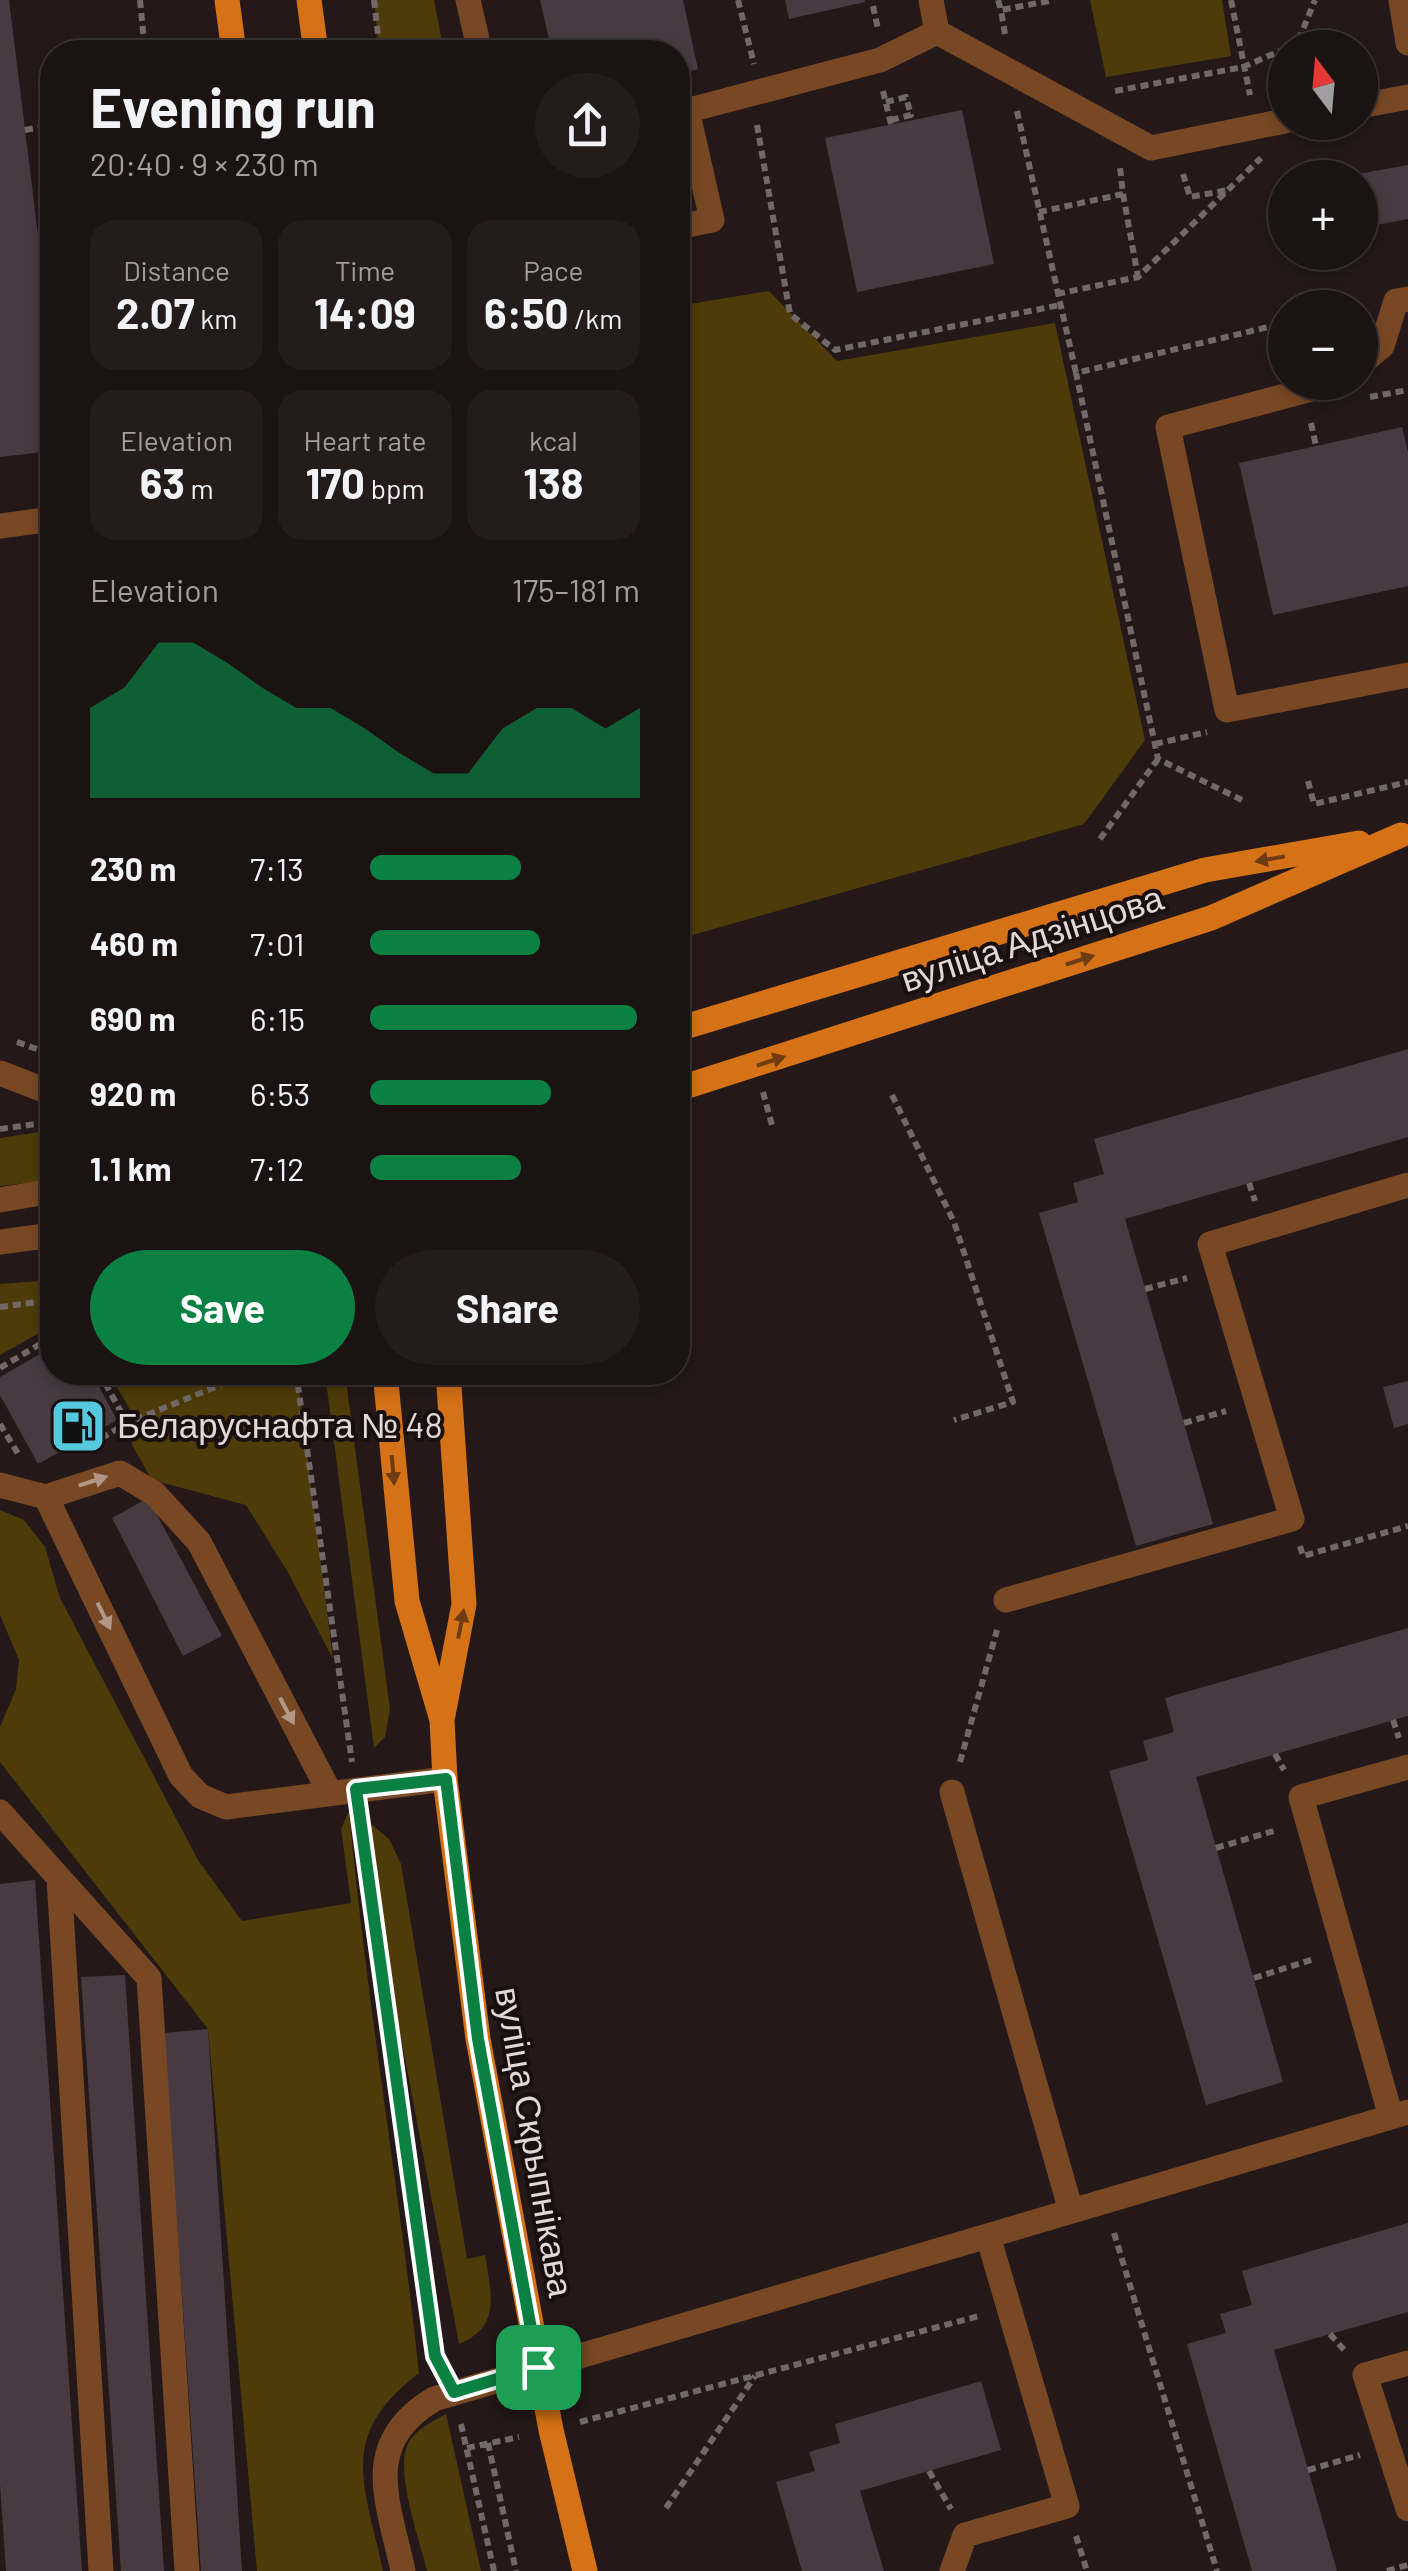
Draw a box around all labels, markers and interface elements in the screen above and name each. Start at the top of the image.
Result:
north arrow [1268,30,1378,140]
map controls [1268,30,1378,400]
text: Evening run [90,73,376,139]
button: share [535,73,640,178]
text: 20:40 · 9 × 230 m [90,144,319,182]
button: + [1268,160,1378,270]
text: Distance [123,253,230,287]
text: Time [335,253,395,287]
text: Pace [523,253,583,287]
text: 2.07 [116,287,195,337]
text: 14:09 [314,287,416,337]
text: 6:50 [484,287,569,337]
button: − [1268,290,1378,400]
text: km [195,301,237,335]
text: /km [569,301,623,335]
text: Elevation [120,423,233,457]
text: Heart rate [304,423,426,457]
text: kcal [529,423,578,457]
text: 63 [140,457,185,507]
text: 170 [305,457,365,507]
text: 138 [523,457,583,507]
text: m [185,471,214,505]
text: bpm [365,471,425,505]
text: Elevation [90,570,219,608]
text: 175–181 m [512,570,640,608]
text: 230 m [90,849,176,887]
text: 7:13 [250,849,304,887]
one-way arrow [1254,852,1286,867]
street label: вуліца Адзінцова [895,875,1168,999]
text: 460 m [90,924,178,962]
text: 7:01 [250,924,304,962]
one-way arrow [1065,952,1095,967]
text: 690 m [90,999,176,1037]
text: 6:15 [250,999,305,1037]
one-way arrow [756,1053,786,1068]
text: 920 m [90,1074,176,1112]
text: 6:53 [250,1074,310,1112]
text: 1.1 km [90,1149,171,1187]
text: 7:12 [250,1149,304,1187]
button: Save [90,1250,355,1365]
button: Share [375,1250,640,1365]
fuel station icon: Беларуснафта № 48 [48,1396,108,1456]
place label: Беларуснафта № 48 [117,1403,443,1445]
one-way arrow [386,1454,402,1486]
one-way arrow [79,1473,109,1488]
one-way arrow [95,1602,112,1631]
one-way arrow [453,1608,469,1639]
one-way arrow [279,1697,296,1726]
street label: вуліца Скрыпнікава [488,1984,584,2300]
pin [496,2325,581,2410]
icon: arrive [511,2340,566,2395]

